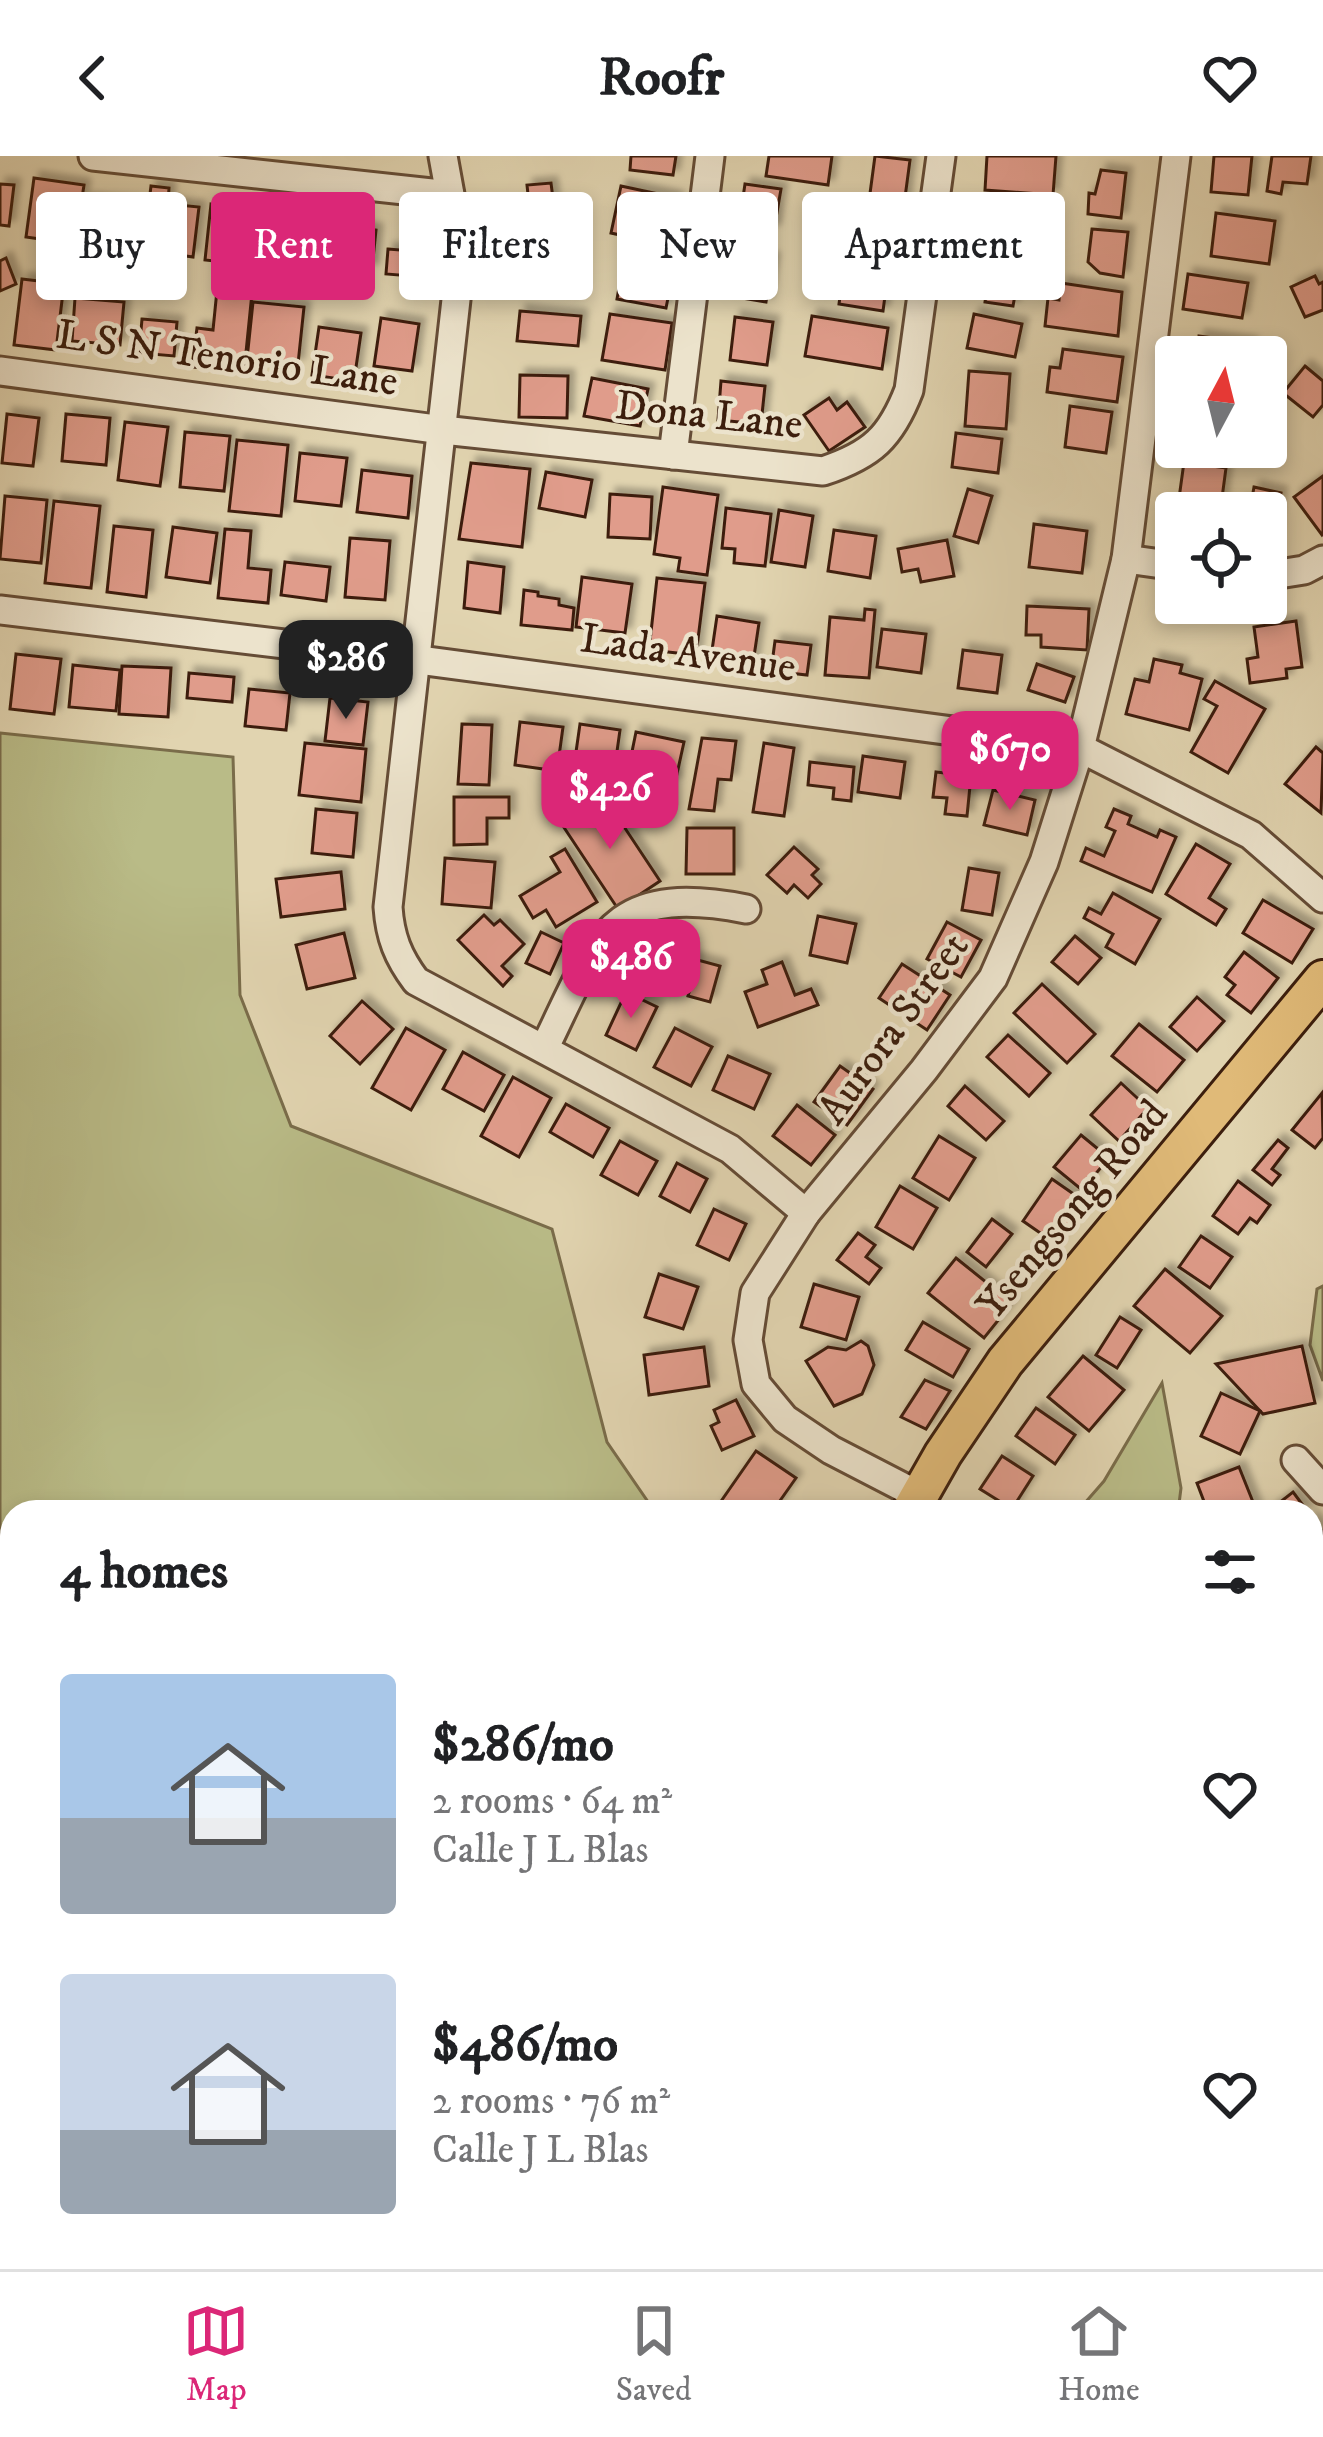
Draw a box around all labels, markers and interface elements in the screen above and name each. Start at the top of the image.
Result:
icon: back [60,45,126,111]
text: Roofr [599,45,724,112]
icon: heart [1197,45,1263,111]
chip: Buy [36,192,187,300]
chip: Rent [211,192,375,300]
chip: Filters [399,192,593,300]
chip: New [617,192,778,300]
chip: Apartment [802,192,1065,300]
street label: L S N Tenorio Lane [53,309,401,409]
north arrow [1155,336,1287,468]
map controls [1155,336,1287,624]
street label: Dona Lane [613,380,805,452]
button: locate [1155,492,1287,624]
street label: Lada Avenue [577,613,799,695]
pin: $286 [275,620,417,722]
text: $286 [306,634,386,683]
pin: $670 [939,711,1081,813]
text: $670 [968,725,1052,774]
pin: $426 [539,750,681,852]
text: $426 [568,764,652,813]
pin: $486 [560,919,702,1021]
street label: Aurora Street [807,923,981,1135]
text: $486 [589,933,673,982]
street label: Ysengsong Road [966,1090,1180,1330]
icon: filters [1197,1539,1263,1605]
text: 4 homes [60,1540,228,1604]
text: $286/mo [432,1713,614,1777]
icon: home [156,1722,300,1866]
icon: heart [1197,1761,1263,1827]
text: 2 rooms · 64 m² [432,1777,672,1826]
text: Calle J L Blas [432,1826,649,1875]
text: $486/mo [432,2013,618,2077]
icon: home [156,2022,300,2166]
icon: heart [1197,2061,1263,2127]
text: 2 rooms · 76 m² [432,2077,670,2126]
text: Calle J L Blas [432,2126,649,2175]
tab: Map [183,2298,249,2411]
tab: Saved [616,2298,692,2411]
tab: Home [1058,2298,1140,2411]

